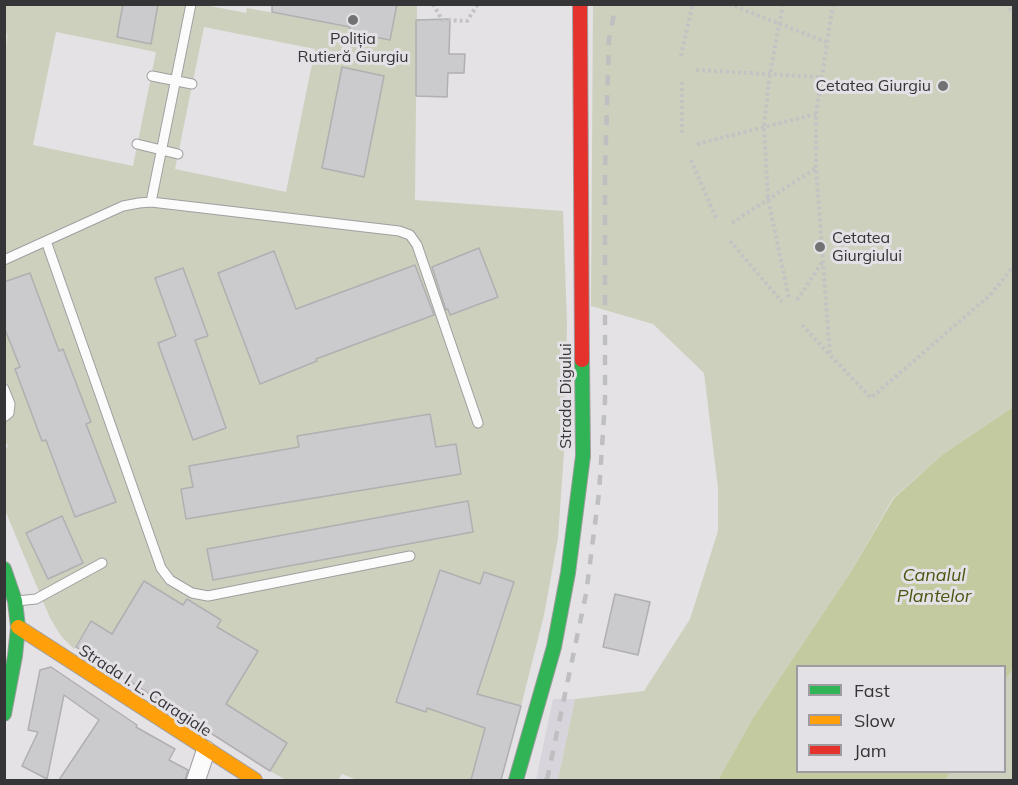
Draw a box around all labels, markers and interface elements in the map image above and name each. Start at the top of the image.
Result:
marker: Poliția Rutieră Giurgiu [346,13,360,27]
place label: Poliția Rutieră Giurgiu [297,29,409,67]
place label: Cetatea Giurgiu [816,76,931,96]
marker: Cetatea Giurgiu [936,79,950,93]
place label: Cetatea Giurgiului [832,228,902,266]
marker: Cetatea Giurgiului [813,240,827,254]
street label: Strada Digului [556,343,576,449]
water label: Canalul Plantelor [897,565,971,608]
street label: Strada I. L. Caragiale [75,641,215,741]
legend [796,665,1006,773]
text: Fast [854,679,890,702]
text: Slow [854,709,895,732]
text: Jam [854,739,887,762]

